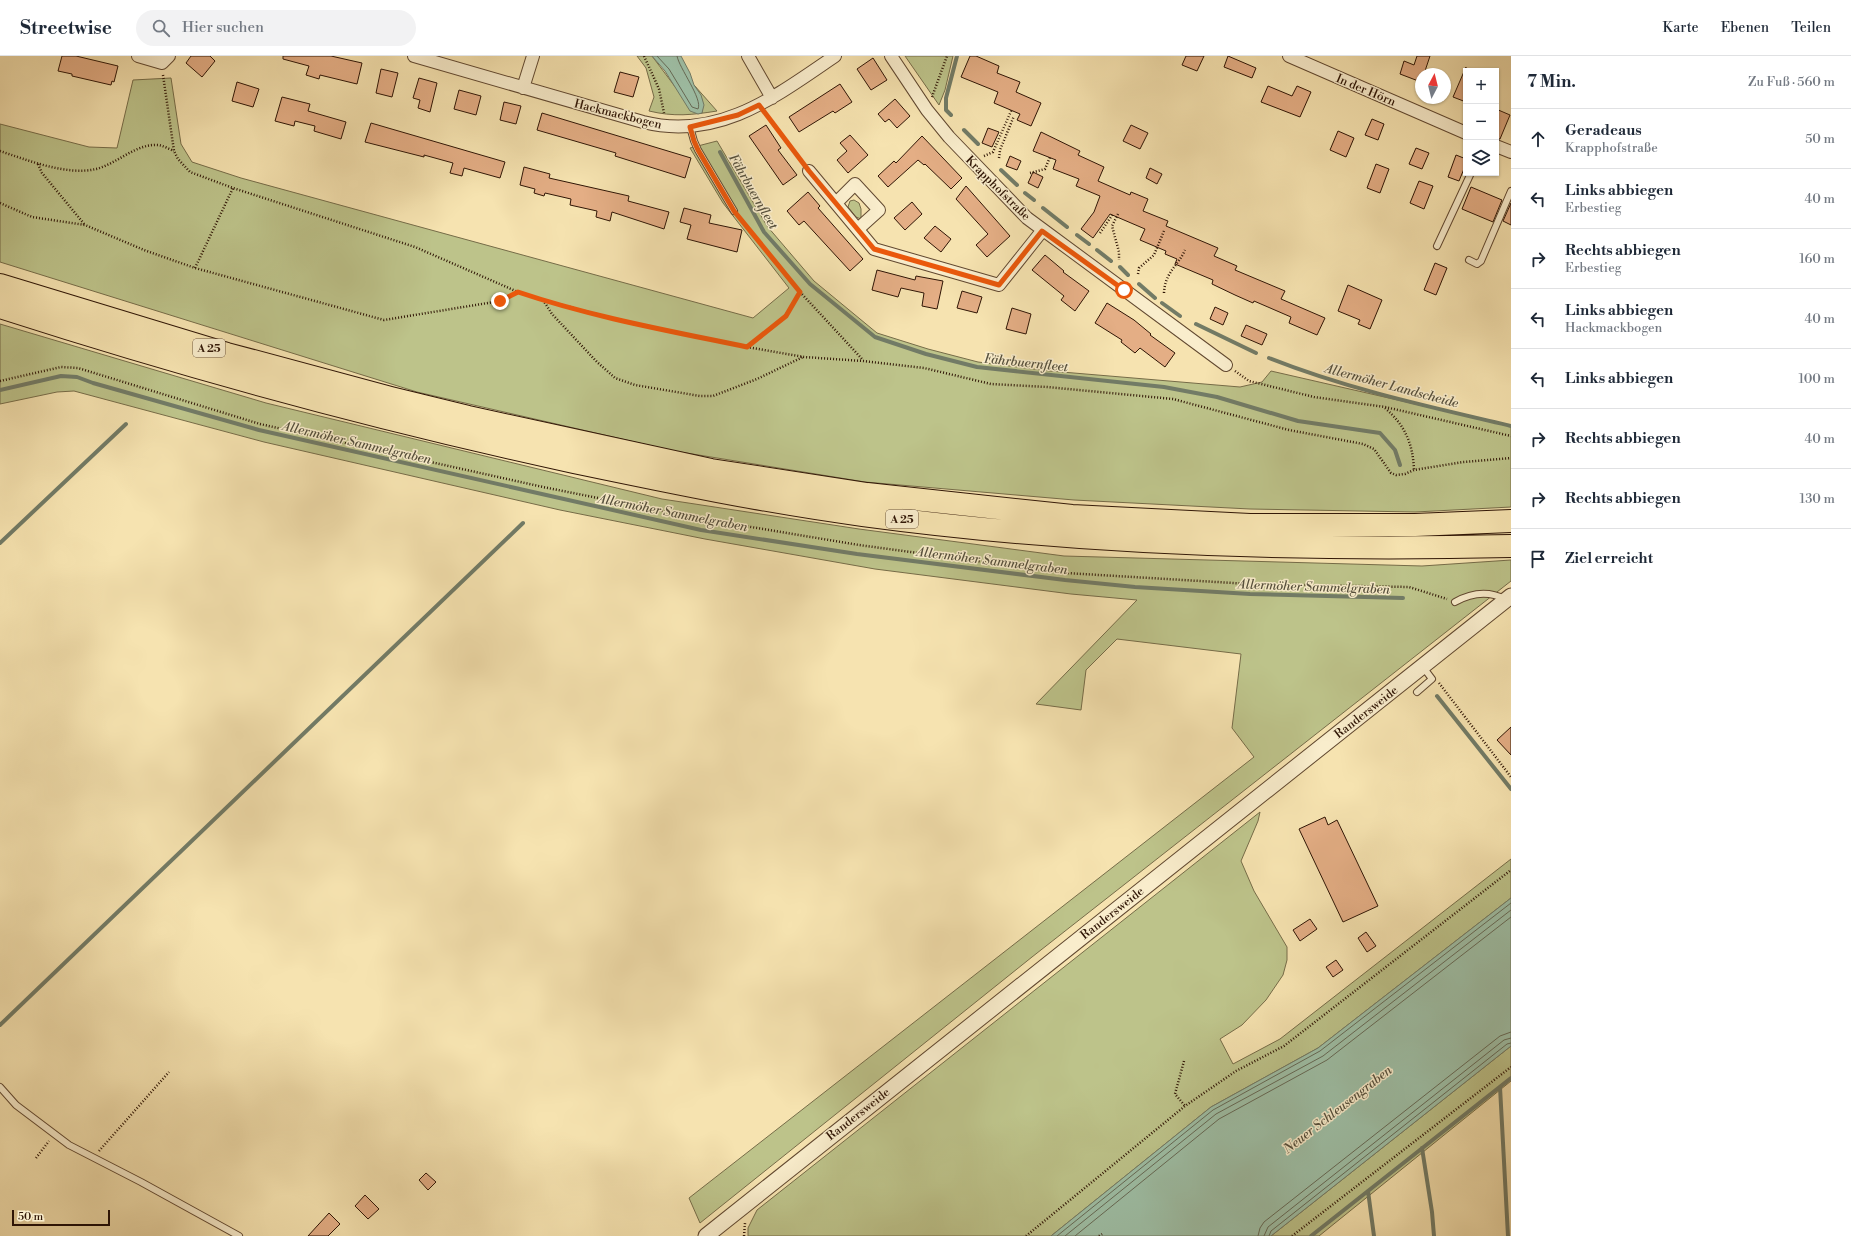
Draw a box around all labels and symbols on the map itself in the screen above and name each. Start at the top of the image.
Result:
north arrow [1415,68,1451,104]
street label: In der Hörn [1334,71,1398,110]
street label: Hackmackbogen [572,96,663,133]
water label: Fährbuernfleet [725,151,782,233]
street label: Krapphofstraße [962,153,1033,224]
route start [1115,281,1133,299]
route end [491,292,509,310]
road number: A 25 [193,339,225,357]
water label: Fährbuernfleet [983,351,1070,375]
water label: Allermöher Landscheide [1321,360,1460,412]
water label: Allermöher Sammelgraben [279,418,433,468]
water label: Allermöher Sammelgraben [595,490,750,535]
road number: A 25 [886,510,918,528]
water label: Allermöher Sammelgraben [913,544,1069,578]
water label: Allermöher Sammelgraben [1236,576,1391,598]
street label: Randersweide [1332,683,1401,742]
street label: Randersweide [1078,884,1147,943]
water label: Neuer Schleusengraben [1279,1062,1396,1158]
street label: Randersweide [824,1085,893,1144]
scale bar [12,1208,110,1227]

